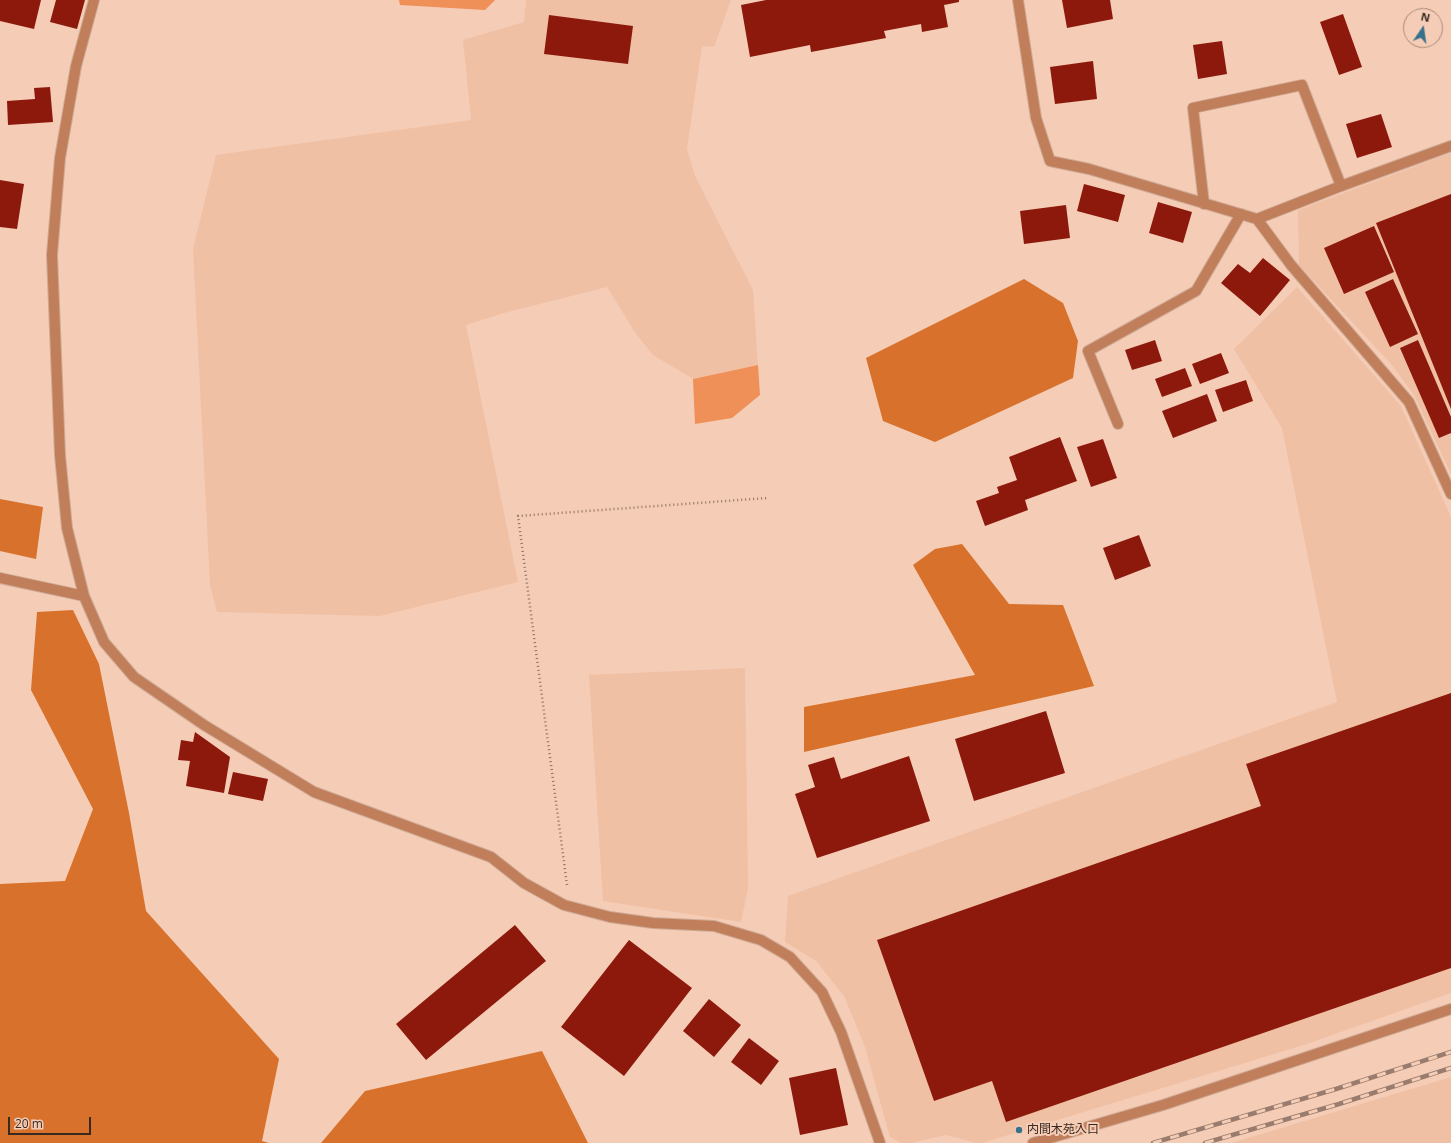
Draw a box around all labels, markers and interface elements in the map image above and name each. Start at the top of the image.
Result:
north arrow [1403,8,1443,48]
text: N [1420,8,1432,25]
scale bar [10,1109,93,1135]
text: 20 m [15,1115,43,1132]
place label: 内間木苑入口 [1027,1123,1099,1137]
marker: 内間木苑入口 [1014,1125,1024,1135]

